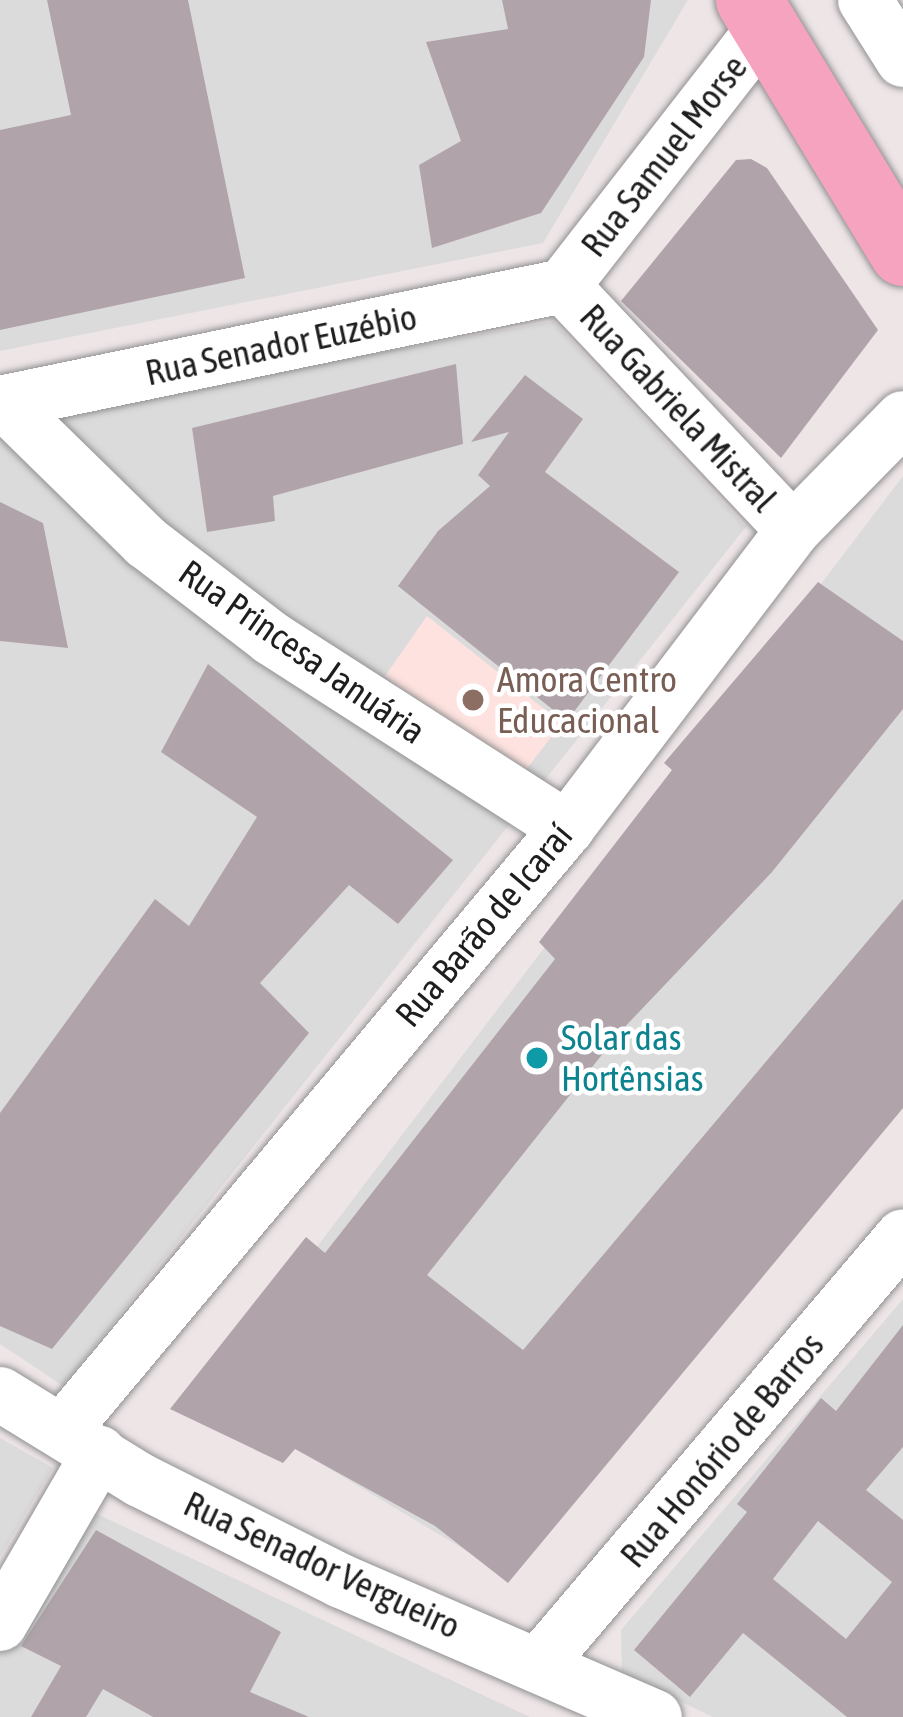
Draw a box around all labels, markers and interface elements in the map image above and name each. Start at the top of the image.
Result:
street label: Rua Samuel Morse [572,47,756,265]
street label: Rua Senador Euzébio [141,295,421,395]
street label: Rua Gabriela Mistral [571,295,785,521]
street label: Rua Princesa Januária [171,551,433,753]
place label: Amora Centro Educacional [497,657,677,742]
marker: Amora Centro Educacional [460,687,486,713]
street label: Rua Barão de Icaraí [387,815,581,1035]
place label: Solar das Hortênsias [561,1015,703,1100]
marker: Solar das Hortênsias [524,1045,550,1071]
street label: Rua Honório de Barros [611,1324,833,1576]
street label: Rua Senador Vergueiro [177,1482,467,1648]

